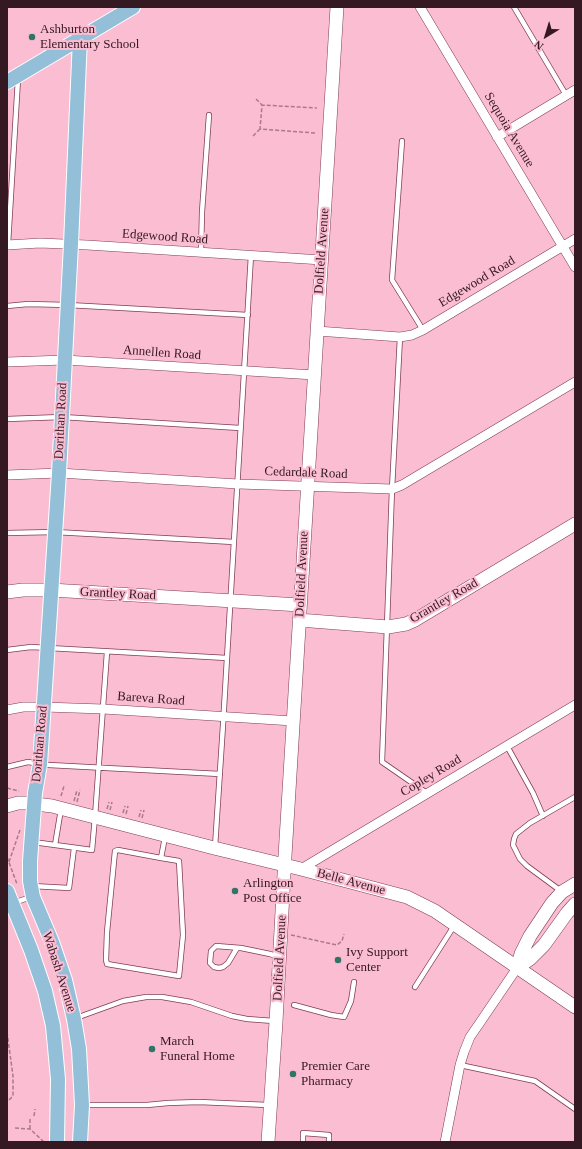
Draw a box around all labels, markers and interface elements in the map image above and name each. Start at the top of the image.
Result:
north arrow [526,16,566,56]
place label: Ashburton Elementary School [40,22,139,53]
marker: Ashburton Elementary School [27,32,37,42]
text: N [532,38,545,53]
street label: Sequoia Avenue [481,90,537,170]
street label: Dolfield Avenue [311,208,333,294]
street label: Edgewood Road [121,226,209,248]
street label: Edgewood Road [436,253,518,311]
street label: Annellen Road [122,342,202,364]
street label: Dorithan Road [51,382,71,460]
street label: Cedardale Road [264,464,348,482]
street label: Dolfield Avenue [292,531,312,617]
street label: Grantley Road [407,575,481,627]
street label: Grantley Road [80,584,156,604]
street label: Bareva Road [117,689,185,709]
street label: Dorithan Road [29,705,51,783]
street label: Copley Road [398,752,464,800]
street label: Belle Avenue [315,865,387,899]
place label: Arlington Post Office [243,876,302,907]
marker: Arlington Post Office [230,886,240,896]
street label: Dolfield Avenue [270,915,290,1001]
street label: Wabash Avenue [39,930,79,1014]
place label: Ivy Support Center [346,945,408,976]
marker: Ivy Support Center [333,955,343,965]
place label: March Funeral Home [160,1034,235,1065]
marker: March Funeral Home [147,1044,157,1054]
place label: Premier Care Pharmacy [301,1059,370,1090]
marker: Premier Care Pharmacy [288,1069,298,1079]

